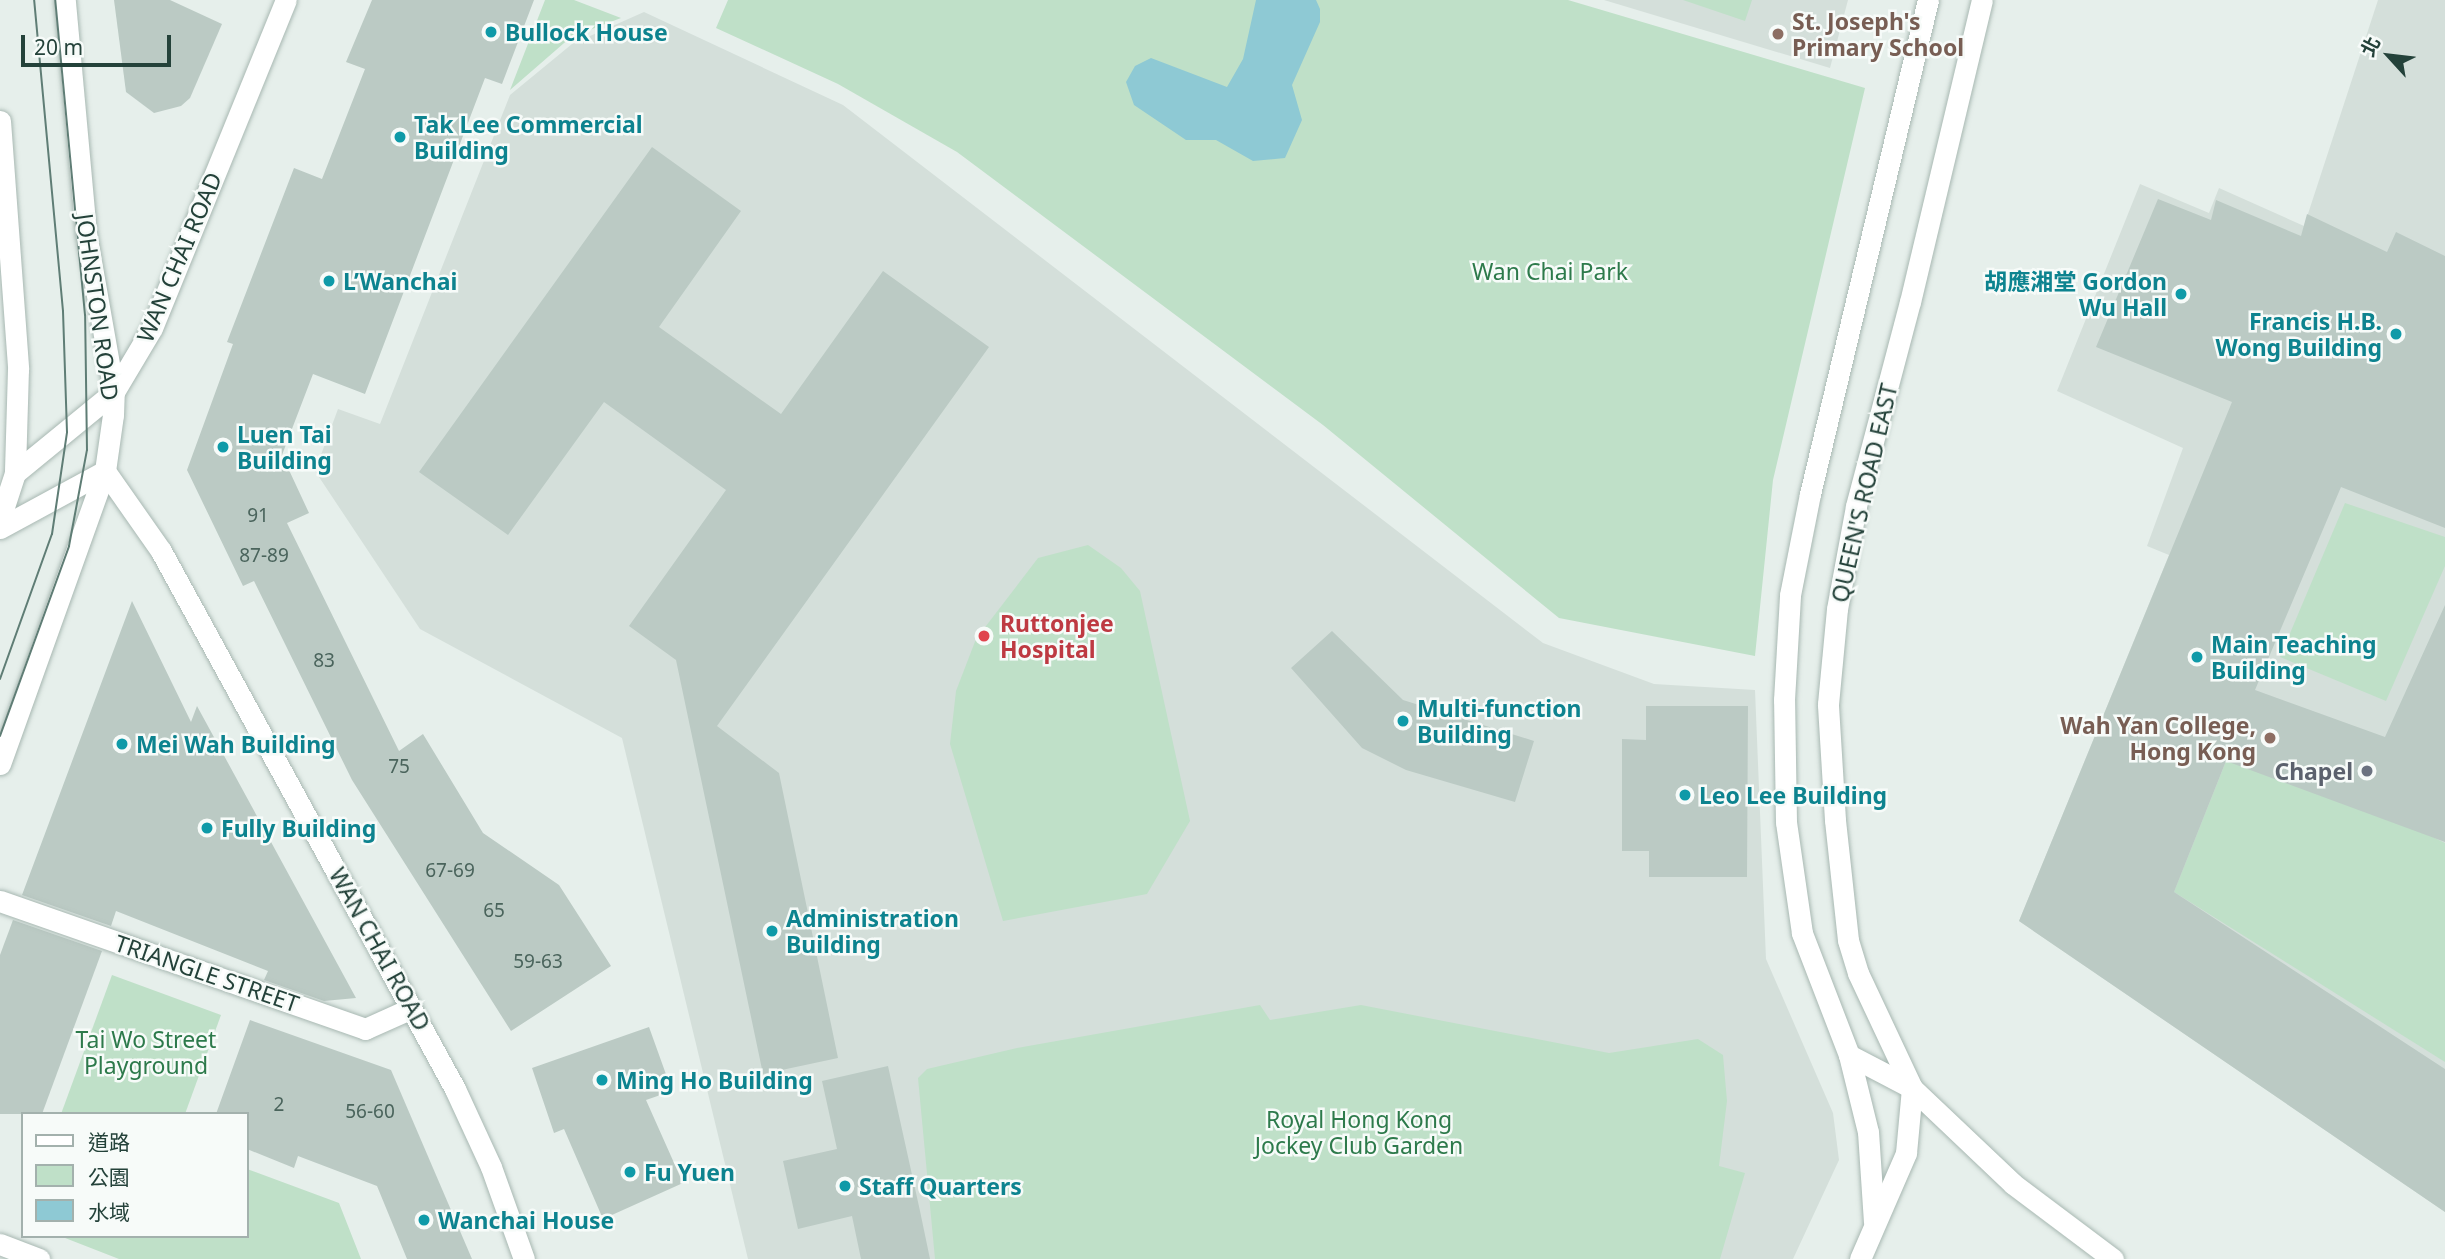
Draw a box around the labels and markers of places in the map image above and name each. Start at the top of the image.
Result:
place label: St. Joseph's Primary School [1792,7,1964,61]
place label: Bullock House [505,18,668,46]
marker: Bullock House [483,24,499,40]
marker: St. Joseph's Primary School [1770,26,1786,42]
place label: Tak Lee Commercial Building [414,110,643,164]
marker: Tak Lee Commercial Building [392,129,408,145]
place label: L’Wanchai [343,267,457,295]
place label: 胡應湘堂 Gordon Wu Hall [1984,267,2167,321]
marker: L’Wanchai [321,273,337,289]
marker: 胡應湘堂 Gordon Wu Hall [2173,286,2189,302]
place label: Francis H.B. Wong Building [2216,307,2382,361]
marker: Francis H.B. Wong Building [2388,326,2404,342]
place label: Luen Tai Building [237,420,332,474]
marker: Luen Tai Building [215,439,231,455]
place label: Ruttonjee Hospital [1000,609,1114,663]
marker: Ruttonjee Hospital [974,626,994,646]
place label: Main Teaching Building [2211,630,2377,684]
marker: Main Teaching Building [2189,649,2205,665]
place label: Multi-function Building [1417,694,1582,748]
place label: Wah Yan College, Hong Kong [2060,711,2256,765]
marker: Multi-function Building [1395,713,1411,729]
place label: Mei Wah Building [136,730,336,758]
marker: Wah Yan College, Hong Kong [2262,730,2278,746]
marker: Mei Wah Building [114,736,130,752]
place label: Chapel [2274,757,2353,785]
marker: Chapel [2359,763,2375,779]
place label: Leo Lee Building [1699,781,1887,809]
marker: Leo Lee Building [1677,787,1693,803]
place label: Fully Building [221,814,376,842]
marker: Fully Building [199,820,215,836]
place label: Administration Building [786,904,959,958]
marker: Administration Building [764,923,780,939]
place label: Ming Ho Building [616,1066,813,1094]
marker: Ming Ho Building [594,1072,610,1088]
place label: Fu Yuen [644,1158,735,1186]
marker: Fu Yuen [622,1164,638,1180]
place label: Staff Quarters [859,1172,1022,1200]
marker: Staff Quarters [837,1178,853,1194]
place label: Wanchai House [438,1206,614,1234]
marker: Wanchai House [416,1212,432,1228]

